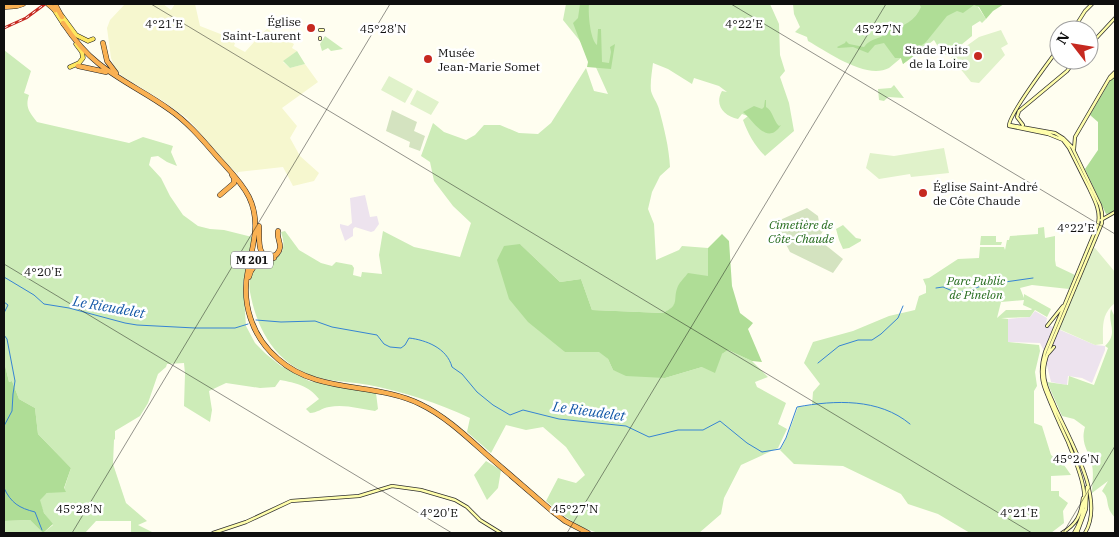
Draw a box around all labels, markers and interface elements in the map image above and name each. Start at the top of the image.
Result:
place label: Église Saint-Laurent [223,14,301,43]
text: 4°21'E [145,16,183,31]
text: 4°22'E [725,16,763,31]
north arrow [1049,20,1099,70]
text: 45°28'N [360,21,406,36]
text: 45°27'N [855,21,901,36]
marker: Église Saint-Laurent [305,22,317,34]
text: N [1052,29,1073,48]
place label: Stade Puits de la Loire [905,42,968,71]
place label: Musée Jean-Marie Somet [438,45,540,74]
marker: Stade Puits de la Loire [972,50,984,62]
marker: Musée Jean-Marie Somet [422,53,434,65]
place label: Église Saint-André de Côte Chaude [933,179,1038,208]
marker: Église Saint-André de Côte Chaude [917,187,929,199]
park label: Cimetière de Côte-Chaude [768,217,835,246]
text: 4°22'E [1057,220,1095,235]
road number: M 201 [231,252,273,268]
text: 4°20'E [24,264,62,279]
park label: Parc Public de Pinelon [946,273,1006,302]
water label: Le Rieudelet [71,292,147,322]
water label: Le Rieudelet [551,397,627,425]
text: 45°26'N [1053,451,1099,466]
text: 45°28'N [56,501,102,516]
text: 45°27'N [552,501,598,516]
text: 4°20'E [420,505,458,520]
text: 4°21'E [1000,505,1038,520]

